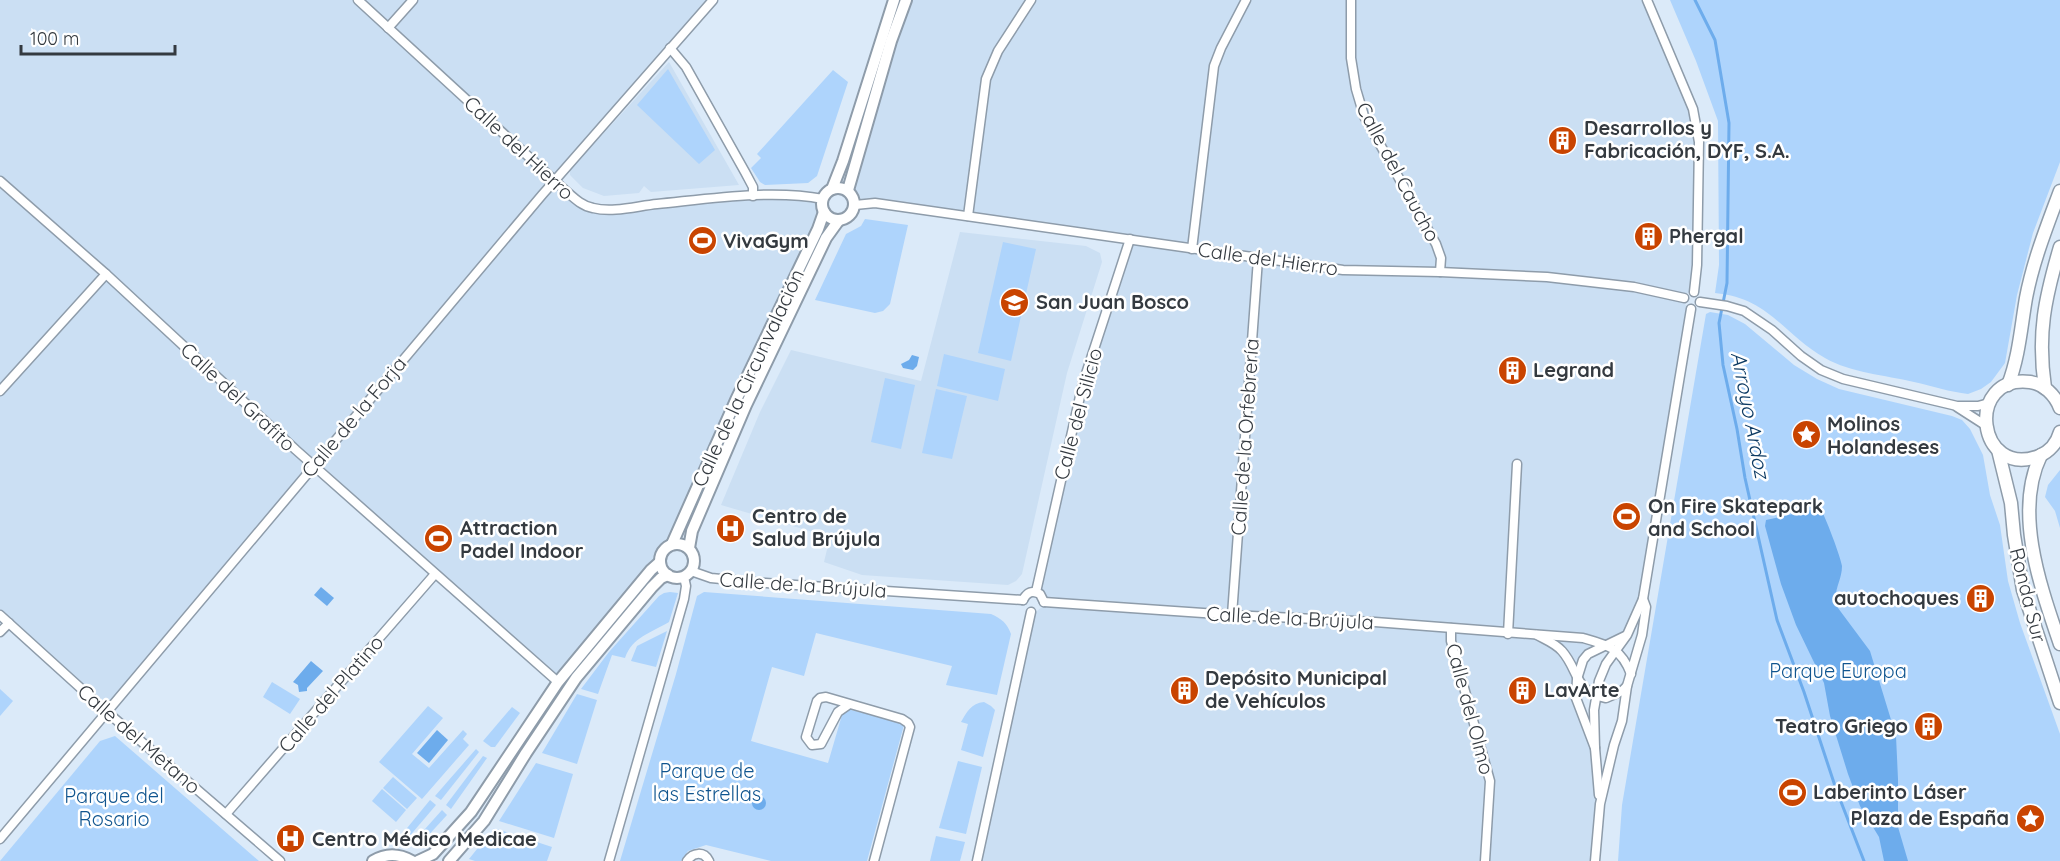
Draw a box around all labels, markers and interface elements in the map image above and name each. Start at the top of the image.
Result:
scale bar [21,18,176,56]
text: 100 m [30,27,79,50]
street label: Calle del Hierro [459,90,580,205]
street label: Calle del Caucho [1351,98,1446,246]
place label: Desarrollos y Fabricación, DYF, S.A. [1584,115,1790,163]
building icon: Desarrollos y Fabricación, DYF, S.A. [1547,124,1579,156]
building icon: Phergal [1632,220,1664,252]
place label: Phergal [1669,223,1744,248]
sports icon: VivaGym [686,225,718,257]
place label: VivaGym [723,228,809,253]
street label: Calle del Hierro [1196,236,1340,281]
street label: Calle de la Circunvalación [686,265,809,491]
school or university icon: San Juan Bosco [999,286,1031,318]
place label: San Juan Bosco [1036,289,1189,314]
street label: Calle del Grafito [176,337,301,456]
street label: Calle de la Orfebrería [1225,338,1264,536]
street label: Calle del Silicio [1048,345,1107,483]
water label: Arroyo Ardoz [1726,349,1776,482]
street label: Calle de la Forja [296,351,411,482]
building icon: Legrand [1496,354,1528,386]
place label: Legrand [1533,357,1614,382]
place label: Molinos Holandeses [1827,411,1939,459]
place icon: Molinos Holandeses [1790,419,1822,451]
place label: On Fire Skatepark and School [1648,493,1823,541]
sports icon: On Fire Skatepark and School [1611,501,1643,533]
place label: Centro de Salud Brújula [752,503,880,551]
hospital icon: Centro de Salud Brújula [715,512,747,544]
place label: Attraction Padel Indoor [460,515,584,563]
sports icon: Attraction Padel Indoor [423,523,455,555]
street label: Ronda Sur [2005,545,2052,645]
street label: Calle de la Brújula [719,566,888,603]
building icon: autochoques [1964,582,1996,614]
place label: autochoques [1834,585,1959,610]
street label: Calle de la Brújula [1206,601,1374,634]
street label: Calle del Platino [273,630,389,758]
street label: Calle del Olmo [1441,641,1500,777]
park label: Parque Europa [1769,658,1907,683]
place label: Depósito Municipal de Vehículos [1205,665,1387,713]
building icon: Depósito Municipal de Vehículos [1168,674,1200,706]
building icon: LavArte [1507,674,1539,706]
place label: LavArte [1544,677,1620,702]
street label: Calle del Metano [73,678,206,799]
building icon: Teatro Griego [1913,710,1945,742]
place label: Teatro Griego [1775,713,1908,738]
park label: Parque de las Estrellas [653,758,761,806]
sports icon: Laberinto Láser [1776,776,1808,808]
place label: Laberinto Láser [1813,779,1967,804]
park label: Parque del Rosario [64,783,164,831]
place icon: Plaza de España [2014,802,2046,834]
place label: Plaza de España [1851,805,2009,830]
hospital icon: Centro Médico Medicae [275,823,307,855]
place label: Centro Médico Medicae [312,826,537,851]

